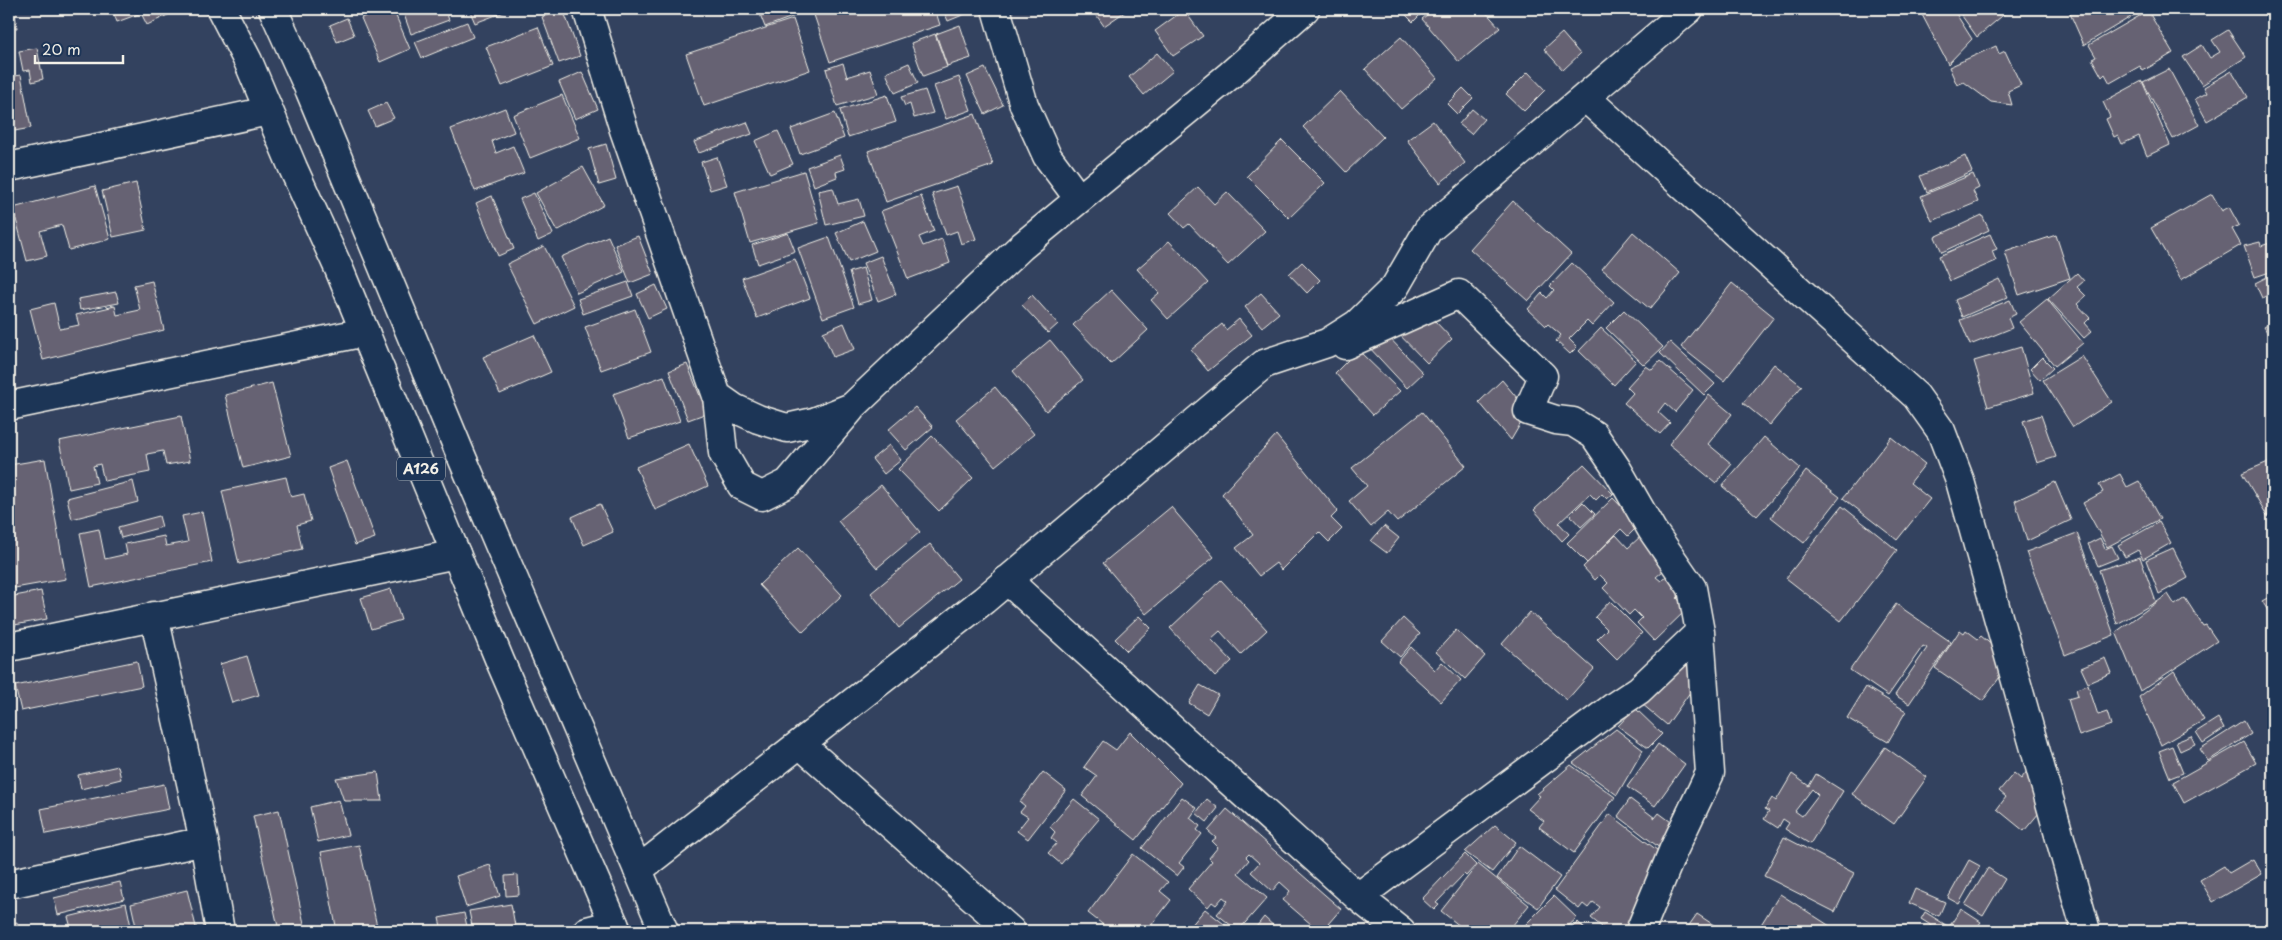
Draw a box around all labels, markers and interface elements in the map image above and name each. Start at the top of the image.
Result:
scale bar [35,32,122,64]
text: 20 m [42,37,81,60]
road number: A126 [397,458,445,480]

